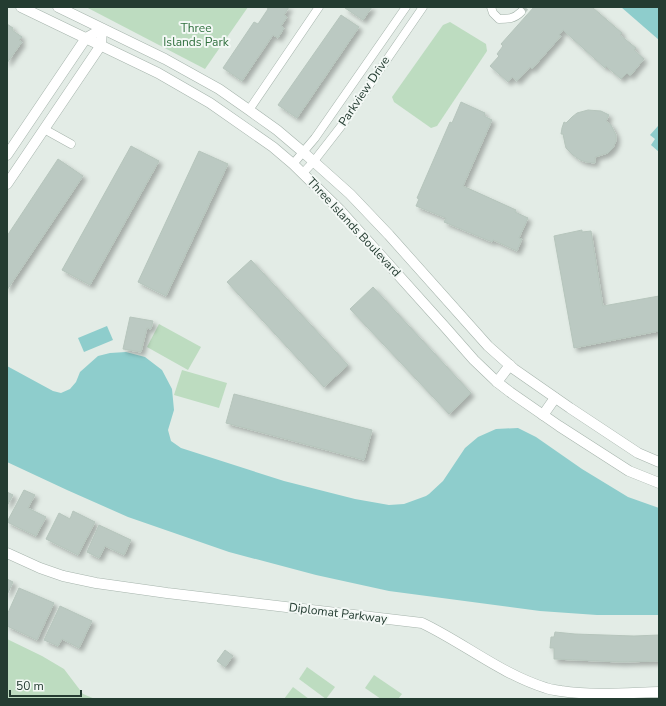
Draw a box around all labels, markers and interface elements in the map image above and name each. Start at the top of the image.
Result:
park label: Three Islands Park [163,20,230,50]
street label: Parkview Drive [335,53,393,129]
street label: Three Islands Boulevard [304,174,404,280]
street label: Diplomat Parkway [288,599,389,627]
scale bar [10,672,81,698]
text: 50 m [16,678,44,694]

